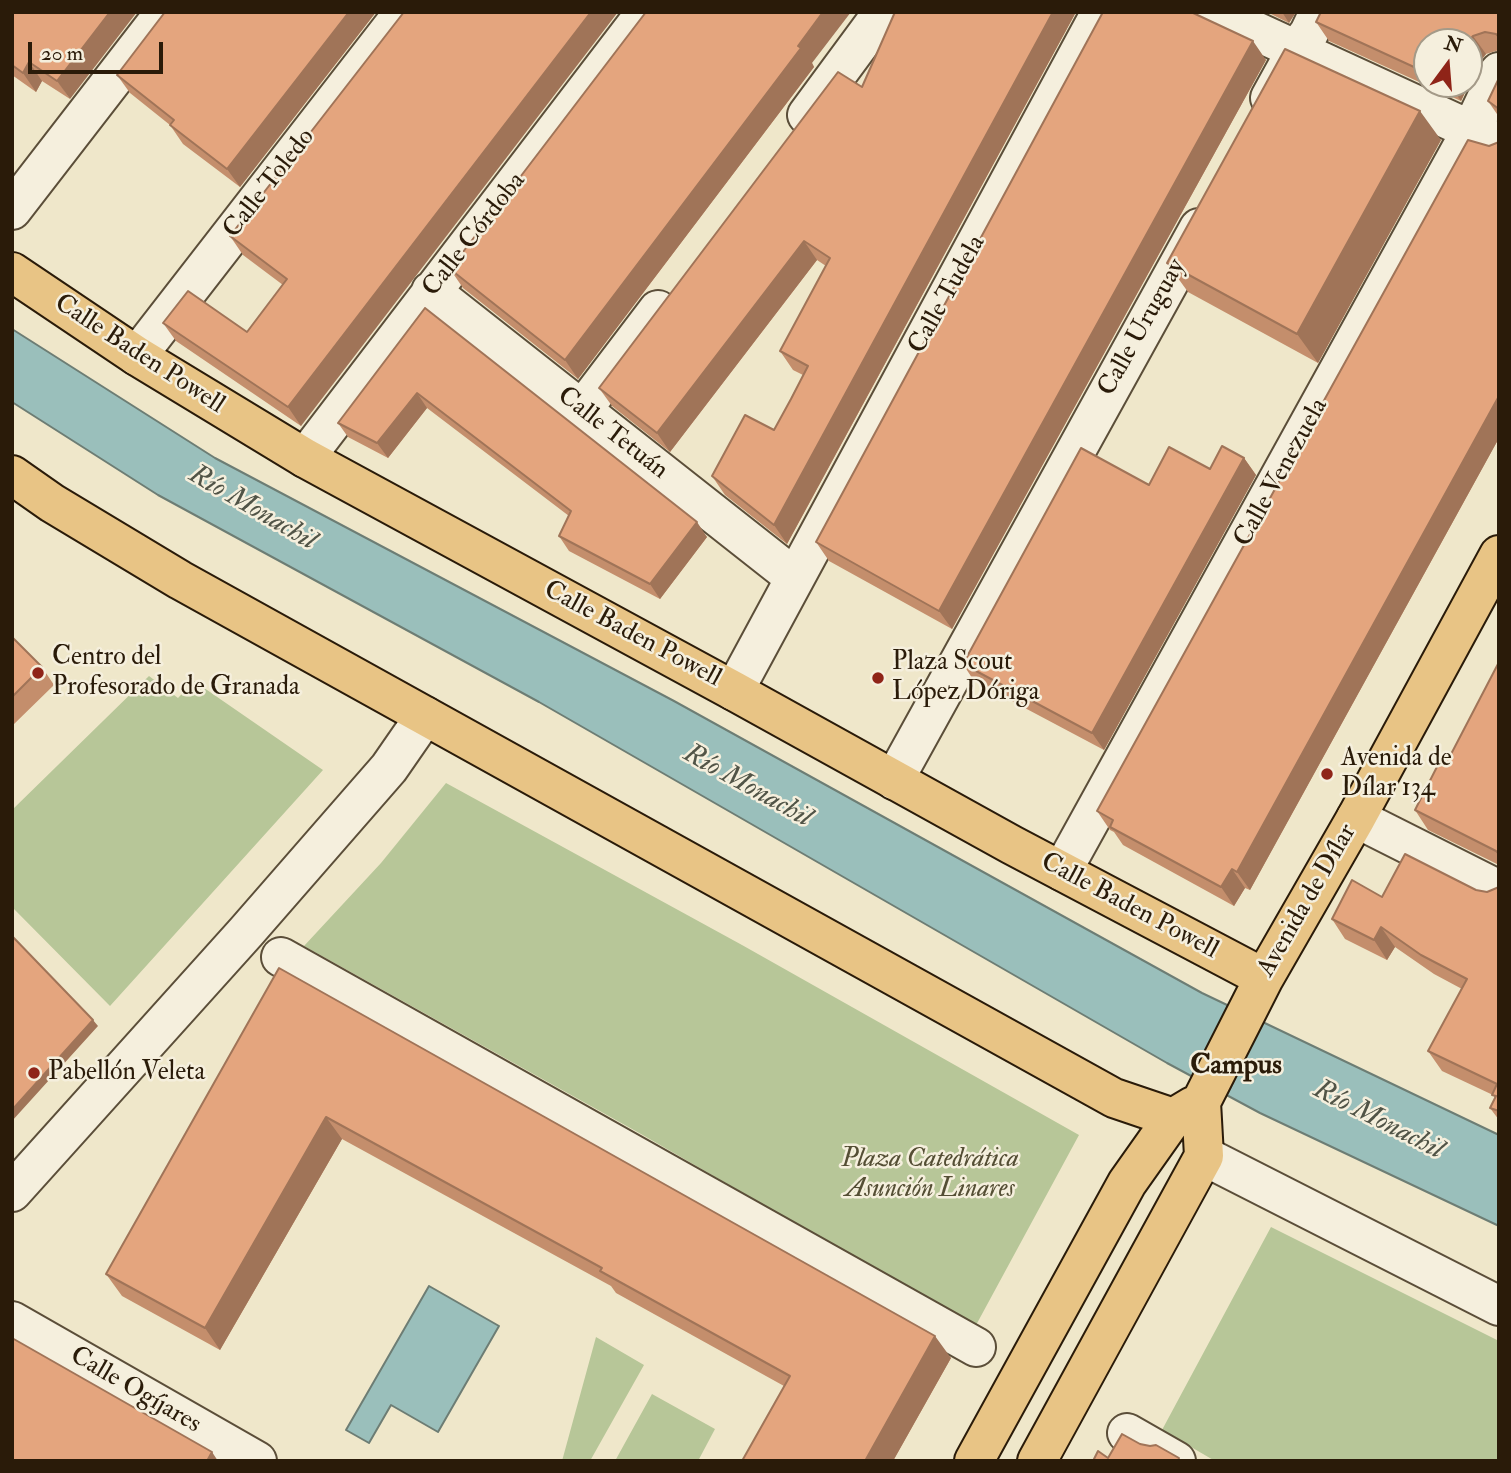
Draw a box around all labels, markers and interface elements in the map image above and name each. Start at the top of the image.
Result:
scale bar [32,28,166,72]
north arrow [1413,28,1483,98]
text: N [1442,31,1465,59]
text: 20 m [41,40,83,67]
street label: Calle Toledo [218,123,322,245]
street label: Calle Córdoba [417,167,533,303]
street label: Calle Tudela [903,230,993,360]
street label: Calle Uruguay [1093,254,1193,402]
street label: Calle Baden Powell [48,288,230,422]
street label: Calle Tetuán [550,381,674,487]
street label: Calle Venezuela [1228,393,1336,553]
water label: Río Monachil [182,459,322,559]
street label: Calle Baden Powell [538,575,726,695]
place label: Centro del Profesorado de Granada [52,642,300,704]
place label: Plaza Scout López Dóriga [892,647,1039,708]
marker: Centro del Profesorado de Granada [30,665,46,681]
marker: Plaza Scout López Dóriga [870,670,886,686]
water label: Río Monachil [677,738,817,836]
place label: Avenida de Dílar 134 [1341,743,1452,804]
marker: Avenida de Dílar 134 [1319,766,1335,782]
street label: Avenida de Dílar [1252,819,1364,983]
street label: Calle Baden Powell [1035,847,1223,967]
district label: Campus [1190,1050,1282,1084]
place label: Pabellón Veleta [48,1057,205,1089]
marker: Pabellón Veleta [26,1065,42,1081]
water label: Río Monachil [1307,1074,1449,1168]
park label: Plaza Catedrática Asunción Linares [841,1144,1019,1206]
street label: Calle Ogíjares [64,1341,206,1441]

